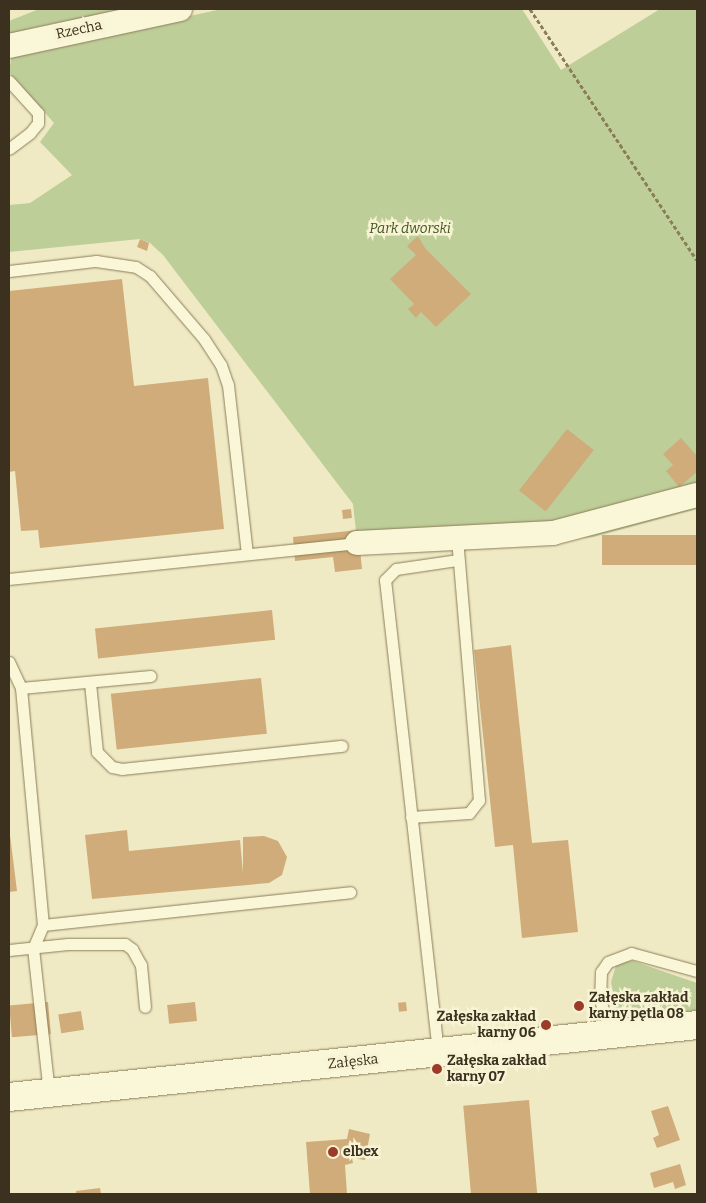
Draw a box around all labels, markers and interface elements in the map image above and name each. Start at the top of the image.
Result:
street label: Rzecha [54,17,104,43]
park label: Park dworski [369,221,451,237]
place label: Załęska zakład karny pętla 08 [589,990,688,1022]
marker: Załęska zakład karny pętla 08 [573,1000,585,1012]
place label: Załęska zakład karny 06 [437,1009,536,1042]
marker: Załęska zakład karny 06 [540,1019,552,1031]
street label: Załęska [327,1051,379,1073]
place label: Załęska zakład karny 07 [447,1053,546,1086]
marker: Załęska zakład karny 07 [431,1063,443,1075]
place label: elbex [343,1144,379,1160]
marker: elbex [327,1146,339,1158]

